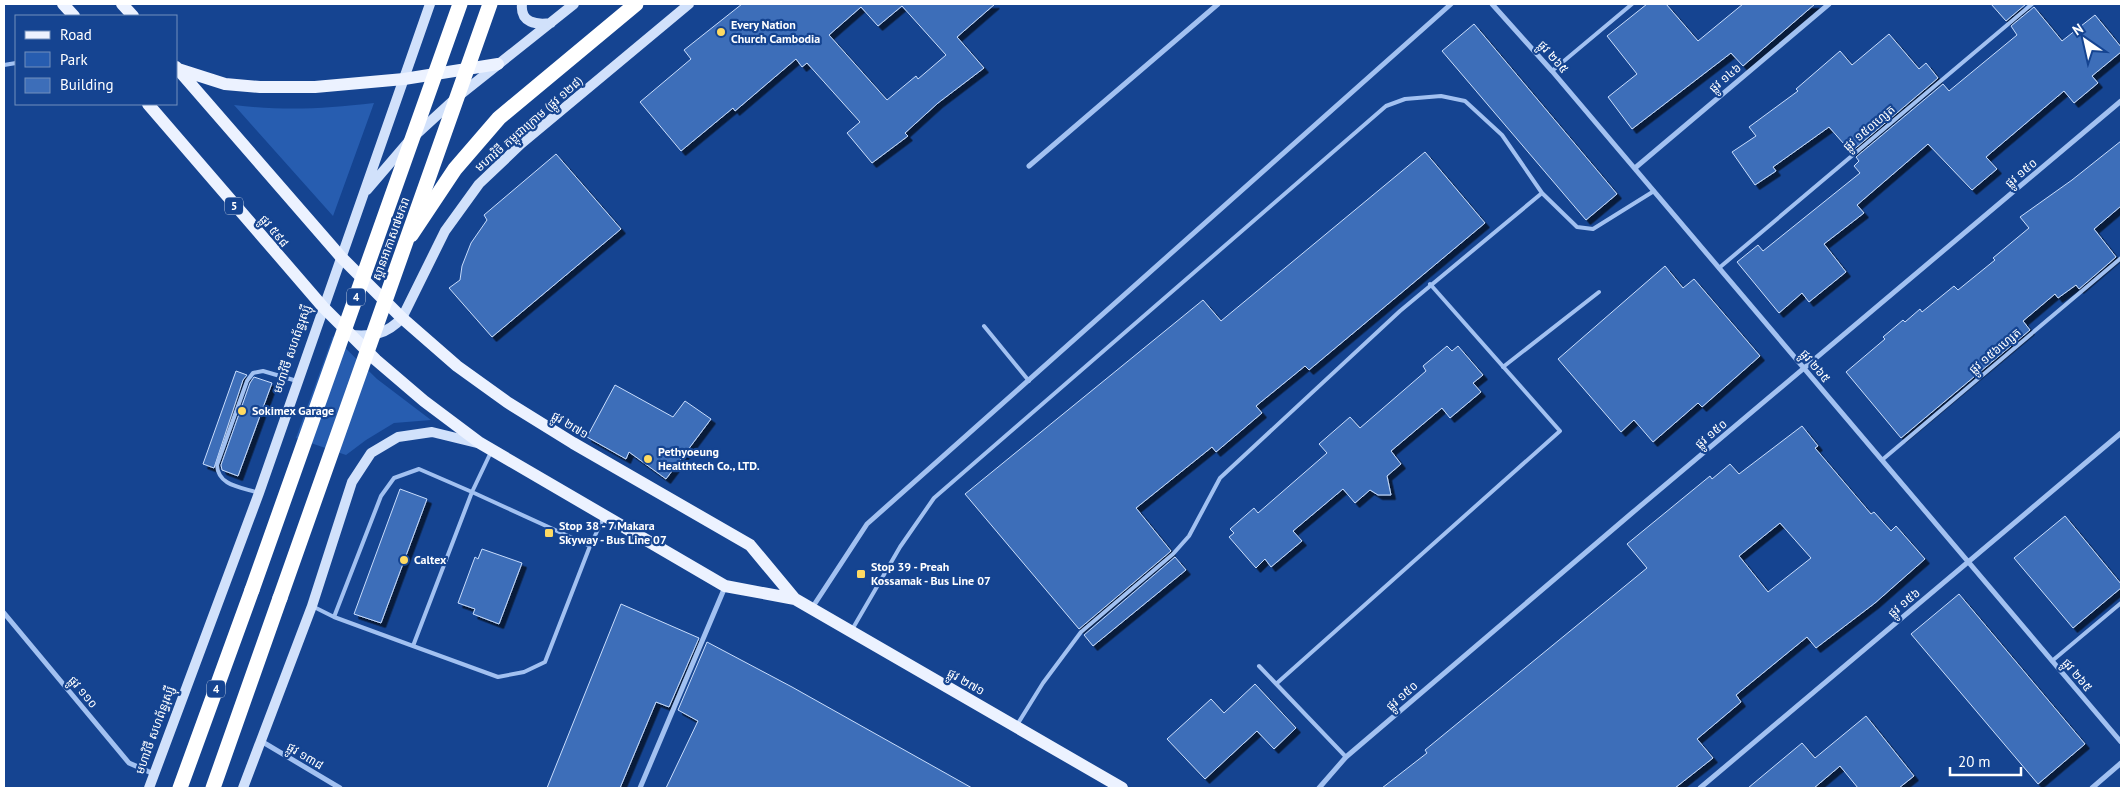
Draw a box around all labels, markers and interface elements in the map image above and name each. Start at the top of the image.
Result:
legend [15,15,178,105]
north arrow [2060,15,2110,65]
place label: Every Nation Church Cambodia [731,17,820,46]
text: N [2069,19,2087,39]
text: Road [60,25,92,44]
marker: Every Nation Church Cambodia [715,26,727,38]
street label: ផ្លូវ ២៦៥ [1532,37,1572,79]
text: Park [60,50,88,69]
street label: ផ្លូវ ១៤៦ [1705,60,1746,98]
street label: មហាវិថី កម្ពុជាក្រោម (ផ្លូវ ១២៨) [472,73,588,177]
text: Building [60,75,114,94]
street label: ផ្លូវ ១៥០ហ្សេត [1840,101,1900,156]
street label: ផ្លូវ ១៥០ [2001,155,2042,193]
street label: ស្ពានអាកាស៧មករា [368,195,413,283]
road number: 5 [225,198,243,215]
street label: ផ្លូវ ៥៩៨ [254,211,292,252]
road number: 4 [347,288,365,306]
street label: មហាវិថី សហព័ន្ធរុស្ស៊ី [269,302,317,396]
street label: ផ្លូវ ១៥៦ហ្សេត [1966,324,2026,379]
street label: ផ្លូវ ២៦៥ [1794,346,1834,388]
place label: Sokimex Garage [252,403,334,418]
marker: Sokimex Garage [236,405,248,417]
street label: ផ្លូវ ២៧១ [547,408,592,445]
street label: ផ្លូវ ១៥០ [1691,416,1732,454]
place label: Pethyoeung Healthtech Co., LTD. [658,444,760,473]
marker: Pethyoeung Healthtech Co., LTD. [642,453,654,465]
place label: Stop 38 - 7 Makara Skyway - Bus Line 07 [559,518,667,547]
marker: Stop 38 - 7 Makara Skyway - Bus Line 07 [543,527,555,539]
place label: Caltex [414,552,447,567]
marker: Caltex [398,554,410,566]
place label: Stop 39 - Preah Kossamak - Bus Line 07 [871,559,991,588]
marker: Stop 39 - Preah Kossamak - Bus Line 07 [855,568,867,580]
street label: ផ្លូវ ១៥៦ [1884,585,1925,623]
street label: ផ្លូវ ២៦៥ [2056,655,2096,697]
street label: ផ្លូវ ២៧១ [943,665,988,701]
street label: ផ្លូវ ១១០ [63,672,101,713]
street label: ផ្លូវ ១៥០ [1383,678,1423,716]
road number: 4 [207,681,225,698]
street label: មហាវិថី សហព័ន្ធរុស្ស៊ី [132,683,180,777]
street label: ផ្លូវ ១៣៨ [282,739,326,775]
scale bar [1950,744,2021,776]
text: 20 m [1958,752,1991,771]

